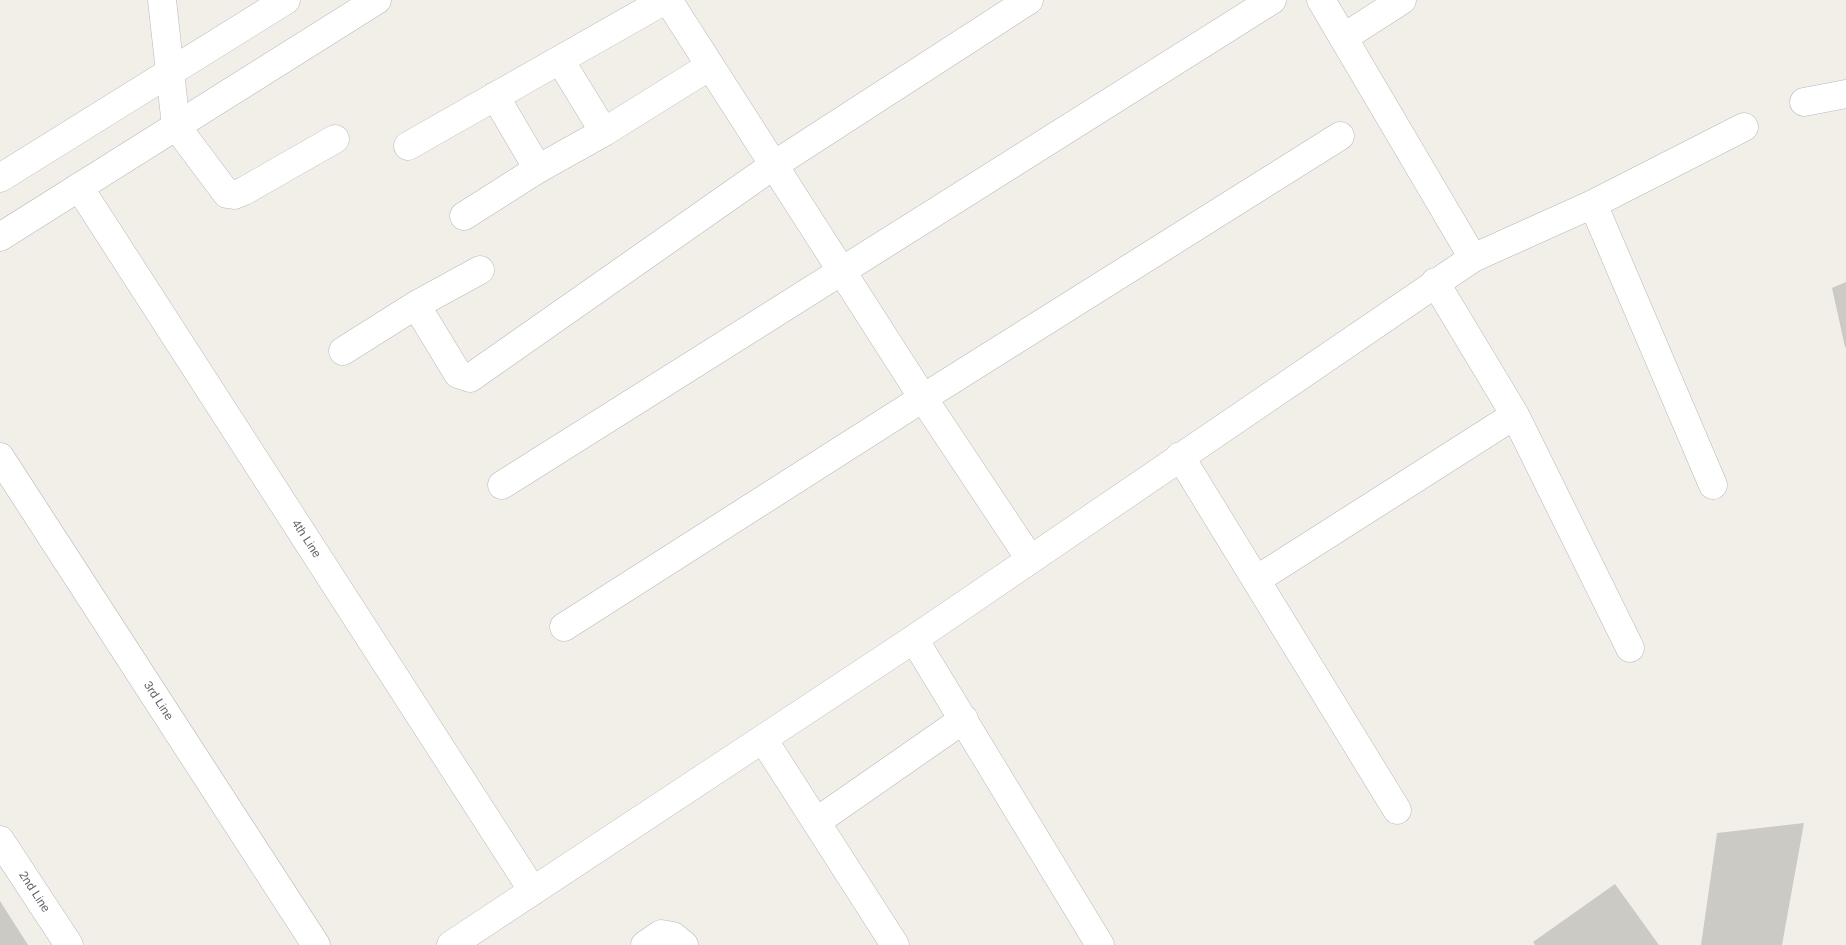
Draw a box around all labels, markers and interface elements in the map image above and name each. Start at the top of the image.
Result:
street label: 4th Line [288,517,324,561]
street label: 3rd Line [140,679,176,723]
street label: 2nd Line [15,869,53,915]

